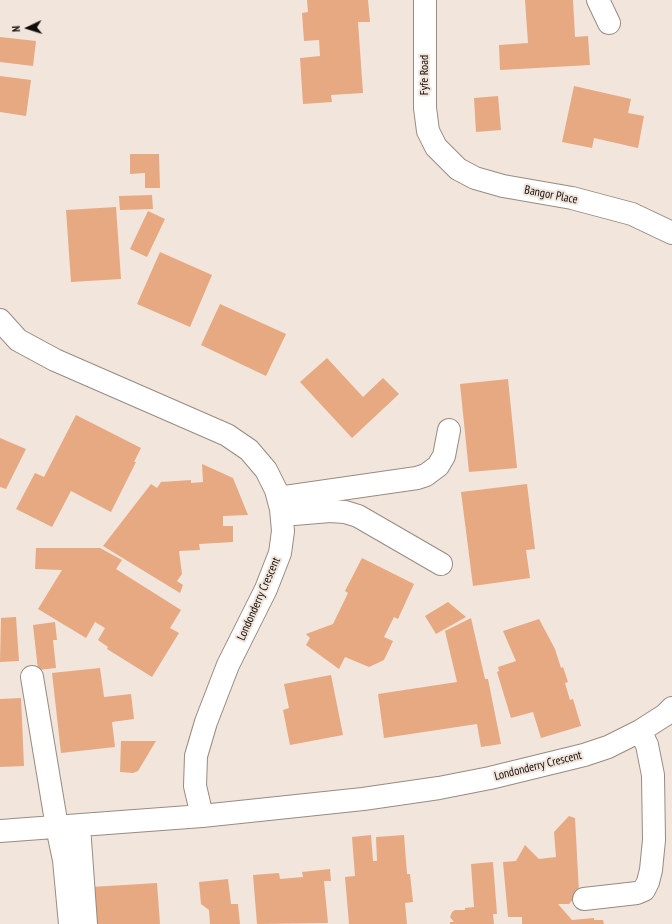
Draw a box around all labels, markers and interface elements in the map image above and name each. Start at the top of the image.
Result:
north arrow [8,8,48,48]
text: N [9,25,23,32]
street label: Fyfe Road [418,55,432,95]
street label: Bangor Place [523,183,579,207]
street label: Londonderry Crescent [234,555,284,643]
street label: Londonderry Crescent [493,748,583,784]

